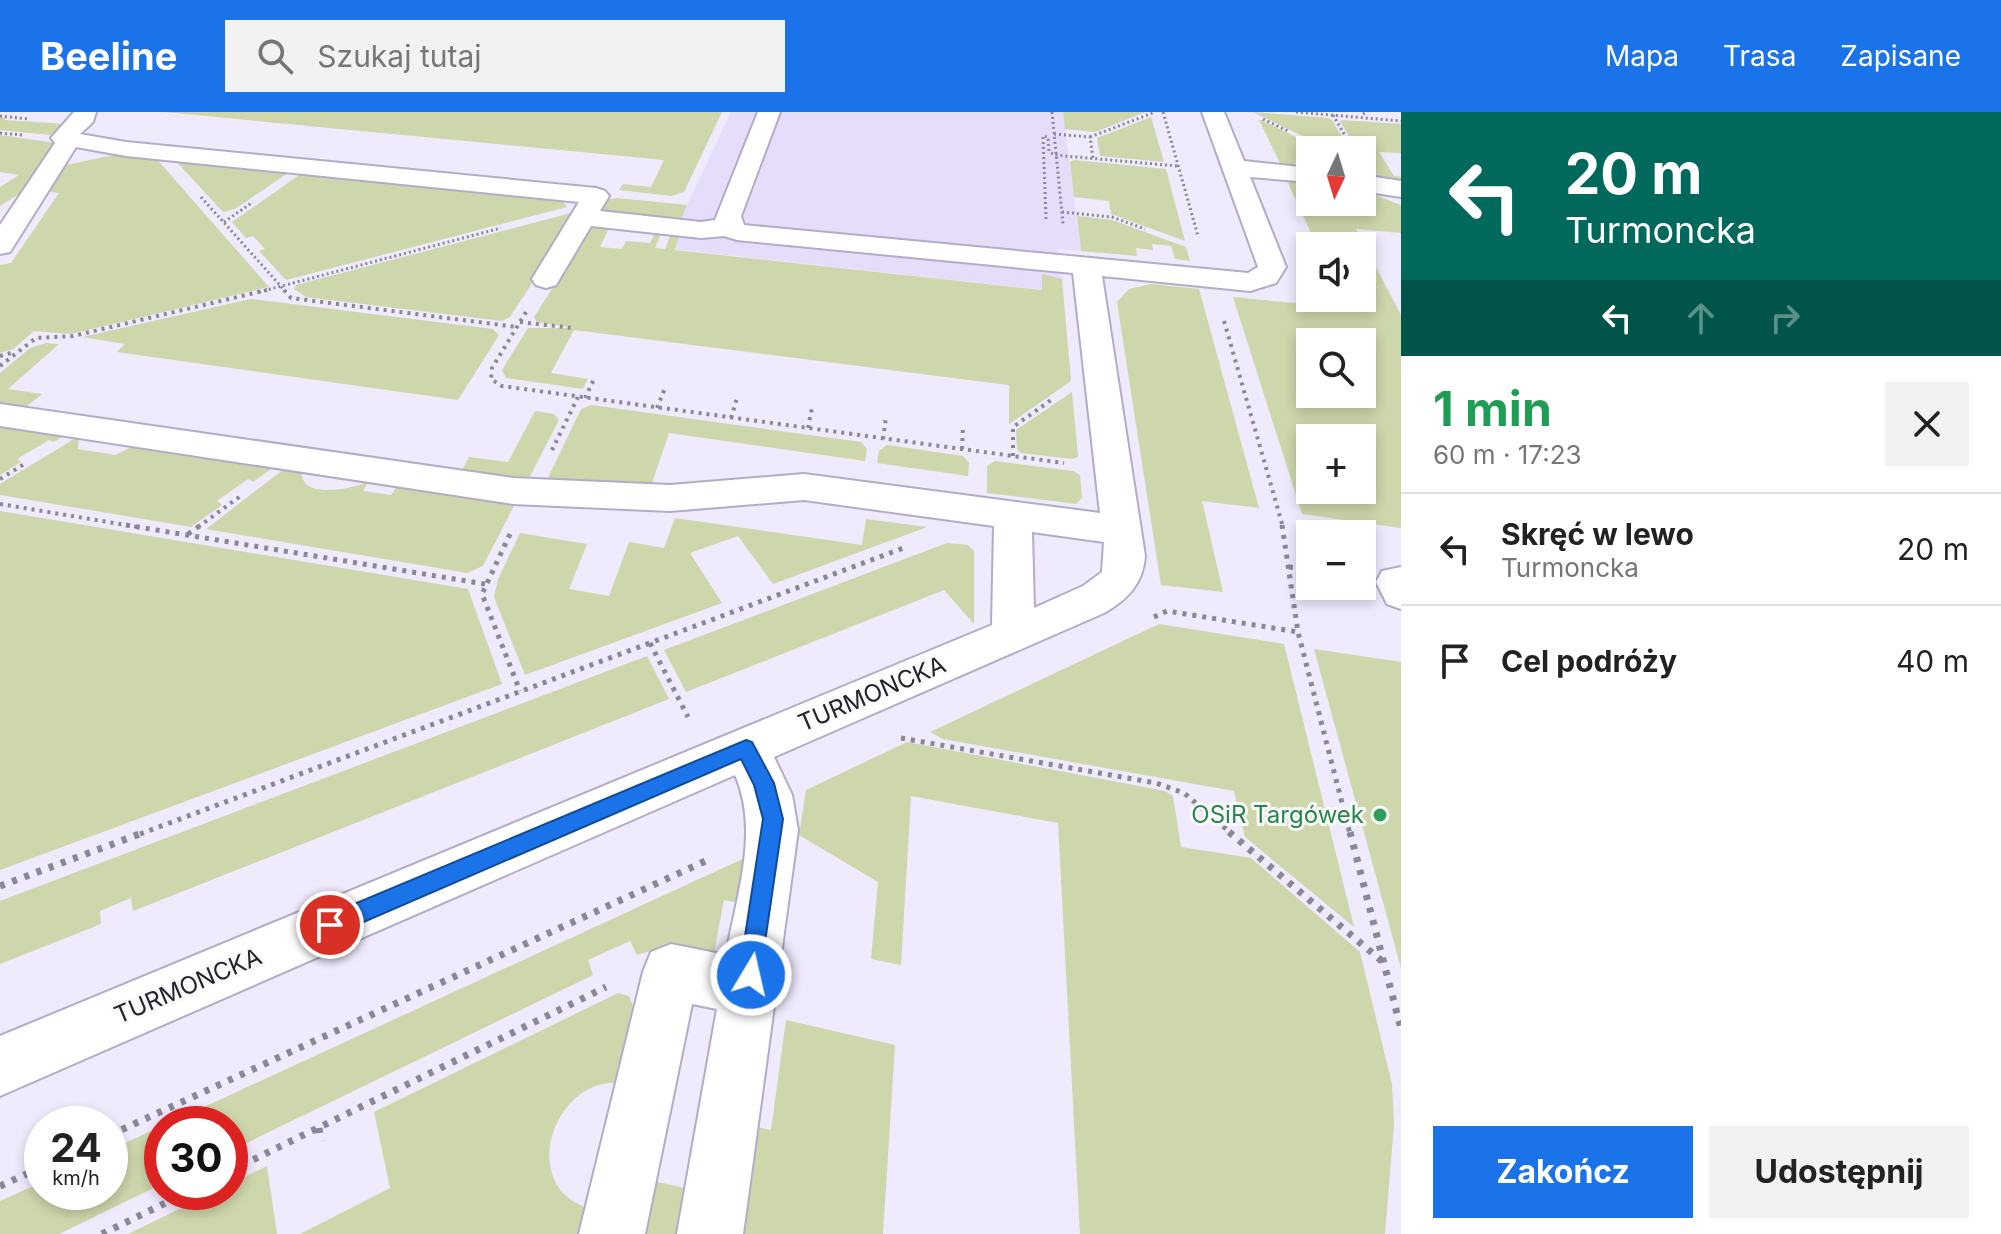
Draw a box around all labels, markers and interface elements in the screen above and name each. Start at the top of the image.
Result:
search box [225,20,785,92]
text: Beeline [40,33,177,79]
icon: search [253,34,297,78]
text: Szukaj tutaj [317,38,482,74]
text: Mapa [1605,39,1679,73]
text: Trasa [1723,39,1796,73]
text: Zapisane [1840,39,1961,73]
north arrow [1296,136,1376,216]
map controls [1296,136,1376,600]
text: 20 m [1565,140,1702,208]
icon: left [1433,144,1537,248]
text: Turmoncka [1565,208,1756,252]
button: sound [1296,232,1376,312]
icon: left [1595,296,1639,340]
icon: ahead [1679,296,1723,340]
icon: right [1763,296,1807,340]
button: search [1296,328,1376,408]
text: 1 min [1433,379,1552,438]
button: close [1885,382,1969,466]
button: + [1296,424,1376,504]
text: 60 m · 17:23 [1433,439,1582,470]
text: Skręć w lewo [1501,516,1694,552]
button: − [1296,520,1376,600]
icon: left [1433,527,1477,571]
text: 20 m [1897,531,1969,567]
text: Turmoncka [1501,552,1639,583]
icon: arrive [1433,639,1477,683]
text: Cel podróży [1501,643,1677,679]
text: 40 m [1896,643,1969,679]
street label: TURMONCKA [794,649,950,738]
place label: OSiR Targówek [1191,800,1364,829]
marker: OSiR Targówek [1371,806,1389,824]
pin [296,891,364,959]
icon: arrive [308,903,352,947]
position arrow [709,933,793,1017]
street label: TURMONCKA [110,941,266,1030]
speed limit sign: 30 [144,1106,248,1210]
text: 24 [50,1123,102,1172]
button: Zakończ [1433,1126,1693,1218]
button: Udostępnij [1709,1126,1969,1218]
text: km/h [52,1166,100,1190]

